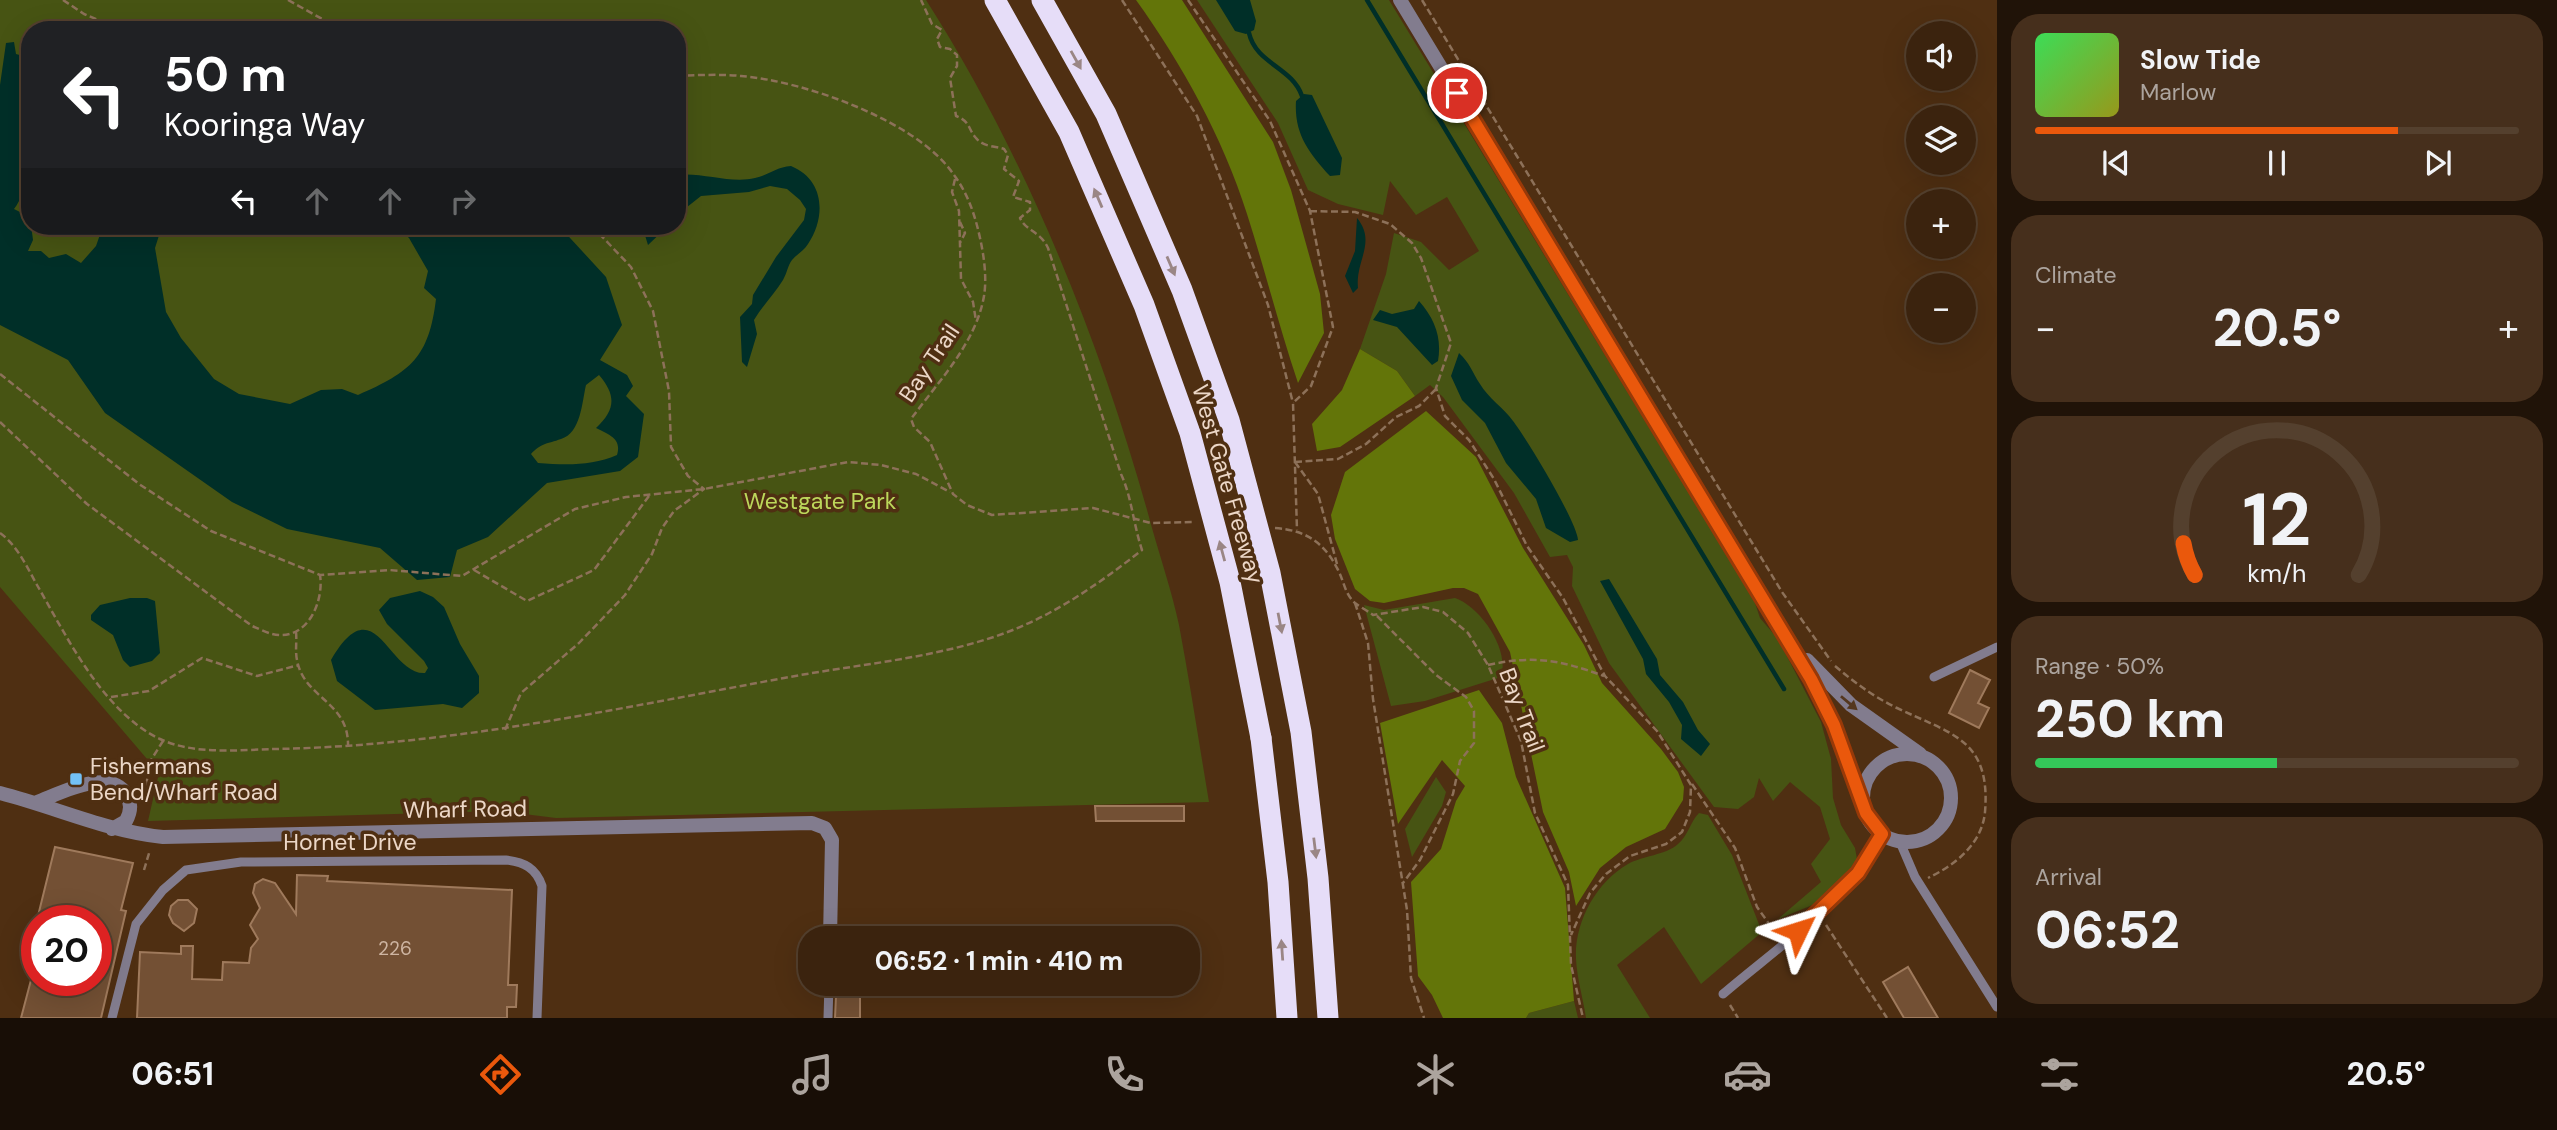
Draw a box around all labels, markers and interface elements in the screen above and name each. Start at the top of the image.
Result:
map controls [1906,21,1976,343]
button: sound [1906,21,1976,91]
text: 50 m [164,42,287,106]
text: Slow Tide [2140,43,2261,77]
icon: left [49,49,140,140]
one-way arrow [1070,50,1082,69]
pin [1427,63,1487,123]
icon: arrive [1438,74,1476,112]
text: Marlow [2140,77,2216,107]
text: Kooringa Way [164,104,365,146]
button: layers [1906,105,1976,175]
icon: previous [2097,144,2135,182]
icon: pause [2258,144,2296,182]
icon: next [2419,144,2457,182]
icon: left [225,182,263,220]
icon: ahead [298,182,336,220]
icon: ahead [371,182,409,220]
icon: right [444,182,482,220]
one-way arrow [1092,188,1103,209]
button: + [1906,189,1976,259]
one-way arrow [1166,255,1177,276]
text: Climate [2035,260,2117,290]
button: − [1906,273,1976,343]
text: 20.5° [2213,294,2341,362]
text: − [2035,303,2056,353]
text: + [2498,303,2519,353]
street label: Bay Trail [892,318,966,408]
street label: West Gate Freeway [1185,381,1271,587]
text: 12 [2243,473,2311,568]
park label: Westgate Park [744,486,897,516]
one-way arrow [1216,540,1226,561]
text: km/h [2247,557,2307,590]
one-way arrow [1274,612,1285,634]
text: Range · 50% [2035,651,2164,681]
street label: Bay Trail [1492,663,1552,757]
text: 250 km [2035,685,2225,753]
one-way arrow [1840,695,1858,710]
place label: Fishermans Bend/Wharf Road [90,751,278,807]
marker: Fishermans Bend/Wharf Road [68,771,84,787]
street label: Wharf Road [403,793,527,825]
street label: Hornet Drive [283,827,417,857]
one-way arrow [1309,837,1320,859]
text: Arrival [2035,862,2102,892]
position arrow [1761,894,1835,968]
text: 06:52 [2035,896,2180,964]
speed limit sign: 20 [21,905,112,996]
house number: 226 [378,936,412,961]
one-way arrow [1276,939,1287,961]
text: 06:52 · 1 min · 410 m [875,944,1123,978]
icon: directions [476,1050,525,1099]
icon: music [788,1050,837,1099]
icon: phone [1100,1050,1149,1099]
icon: climate [1411,1050,1460,1099]
icon: car [1723,1050,1772,1099]
icon: filters [2035,1050,2084,1099]
text: 06:51 [131,1053,214,1095]
text: 20.5° [2346,1053,2426,1095]

